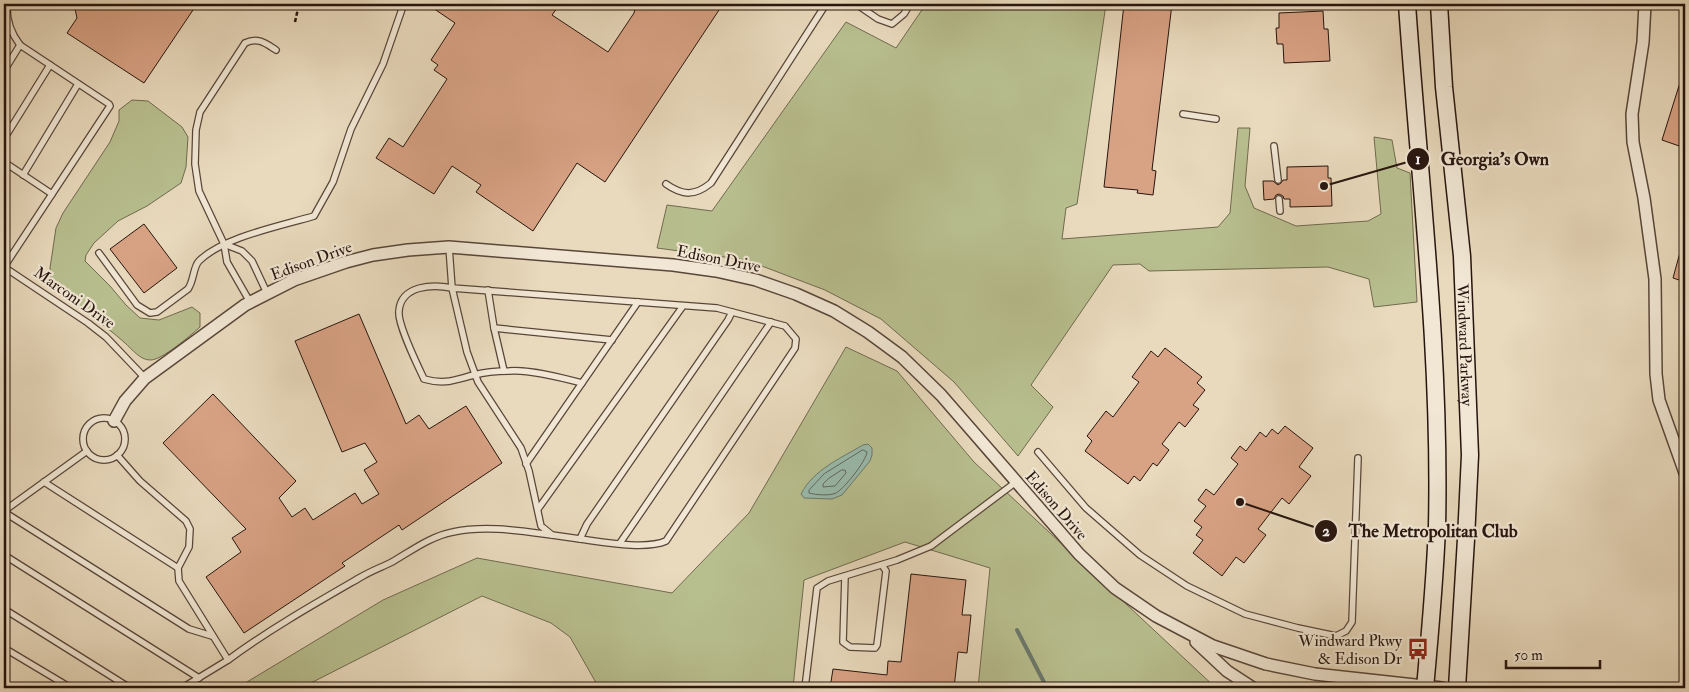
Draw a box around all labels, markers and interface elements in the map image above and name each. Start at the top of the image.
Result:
callout: Georgia's Own [1406,142,1559,175]
text: Georgia's Own [1441,148,1550,171]
text: 1 [1415,150,1421,169]
street label: Edison Drive [268,237,355,285]
street label: Edison Drive [675,241,763,277]
street label: Marconi Drive [30,263,119,333]
street label: Windward Parkway [1452,282,1477,407]
street label: Edison Drive [1021,467,1092,545]
callout: The Metropolitan Club [1314,515,1528,548]
text: The Metropolitan Club [1348,520,1518,543]
text: 2 [1322,522,1330,541]
place label: Windward Pkwy & Edison Dr [1297,631,1403,669]
bus stop icon: Windward Pkwy & Edison Dr [1405,636,1431,662]
scale bar [1506,637,1600,669]
text: 50 m [1514,646,1543,665]

